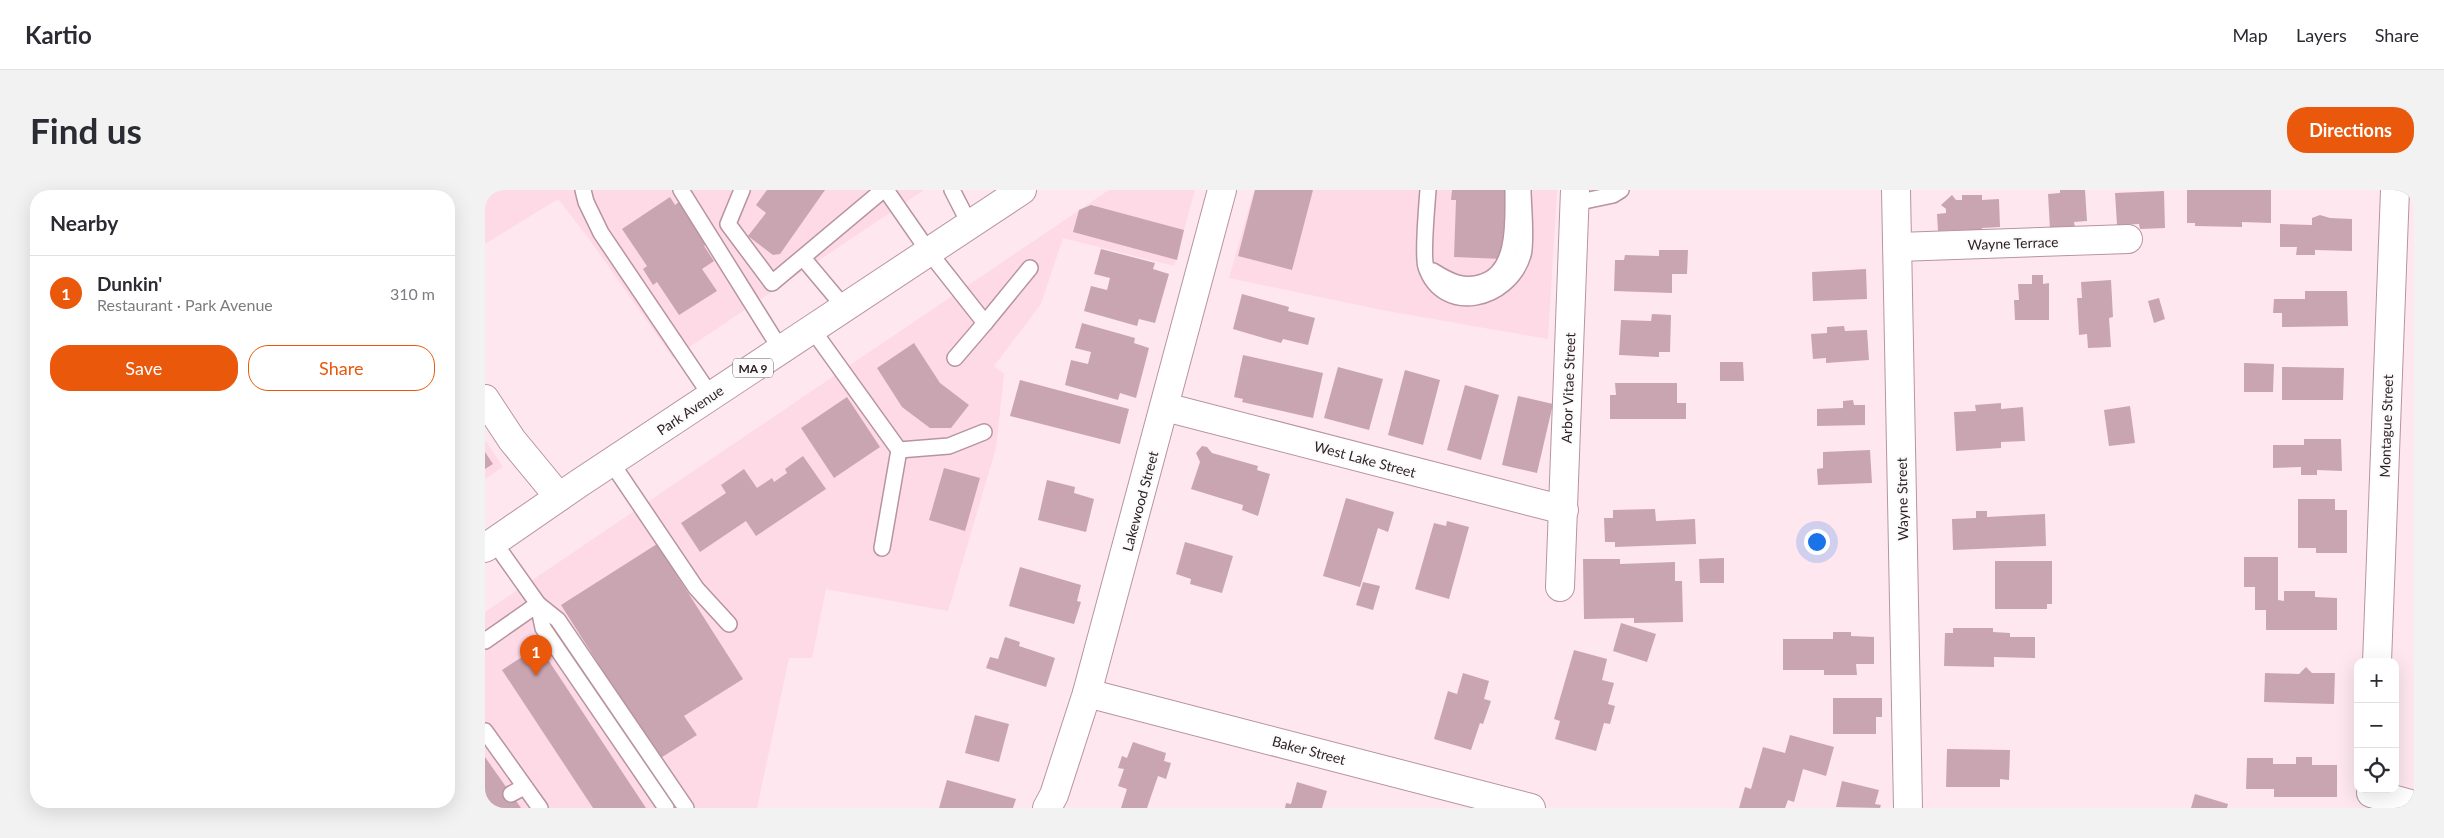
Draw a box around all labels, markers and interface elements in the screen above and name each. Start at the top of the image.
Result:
text: Kartio [25,20,92,49]
text: Map [2232,24,2268,46]
text: Layers [2296,24,2347,46]
text: Share [2375,24,2419,46]
button: Directions [2287,107,2414,153]
text: Find us [30,109,142,151]
text: Nearby [50,210,118,235]
street label: Wayne Terrace [1967,233,2059,253]
text: Dunkin' [97,272,162,295]
text: 1 [61,284,71,303]
text: 310 m [390,284,435,303]
text: Restaurant · Park Avenue [97,295,273,314]
street label: Arbor Vitae Street [1558,332,1578,444]
button: Save [50,345,238,391]
button: Share [248,345,435,391]
road number: MA 9 [733,358,773,378]
street label: Montague Street [2376,374,2396,478]
street label: Park Avenue [653,381,727,439]
street label: West Lake Street [1312,437,1418,481]
street label: Lakewood Street [1118,449,1162,553]
street label: Wayne Street [1893,457,1911,541]
your location [1804,529,1830,555]
pin: 1 [520,635,552,676]
map controls [2354,658,2399,793]
button: + [2354,658,2399,703]
button: − [2354,703,2399,748]
street label: Baker Street [1270,732,1348,768]
button: locate [2354,748,2399,793]

